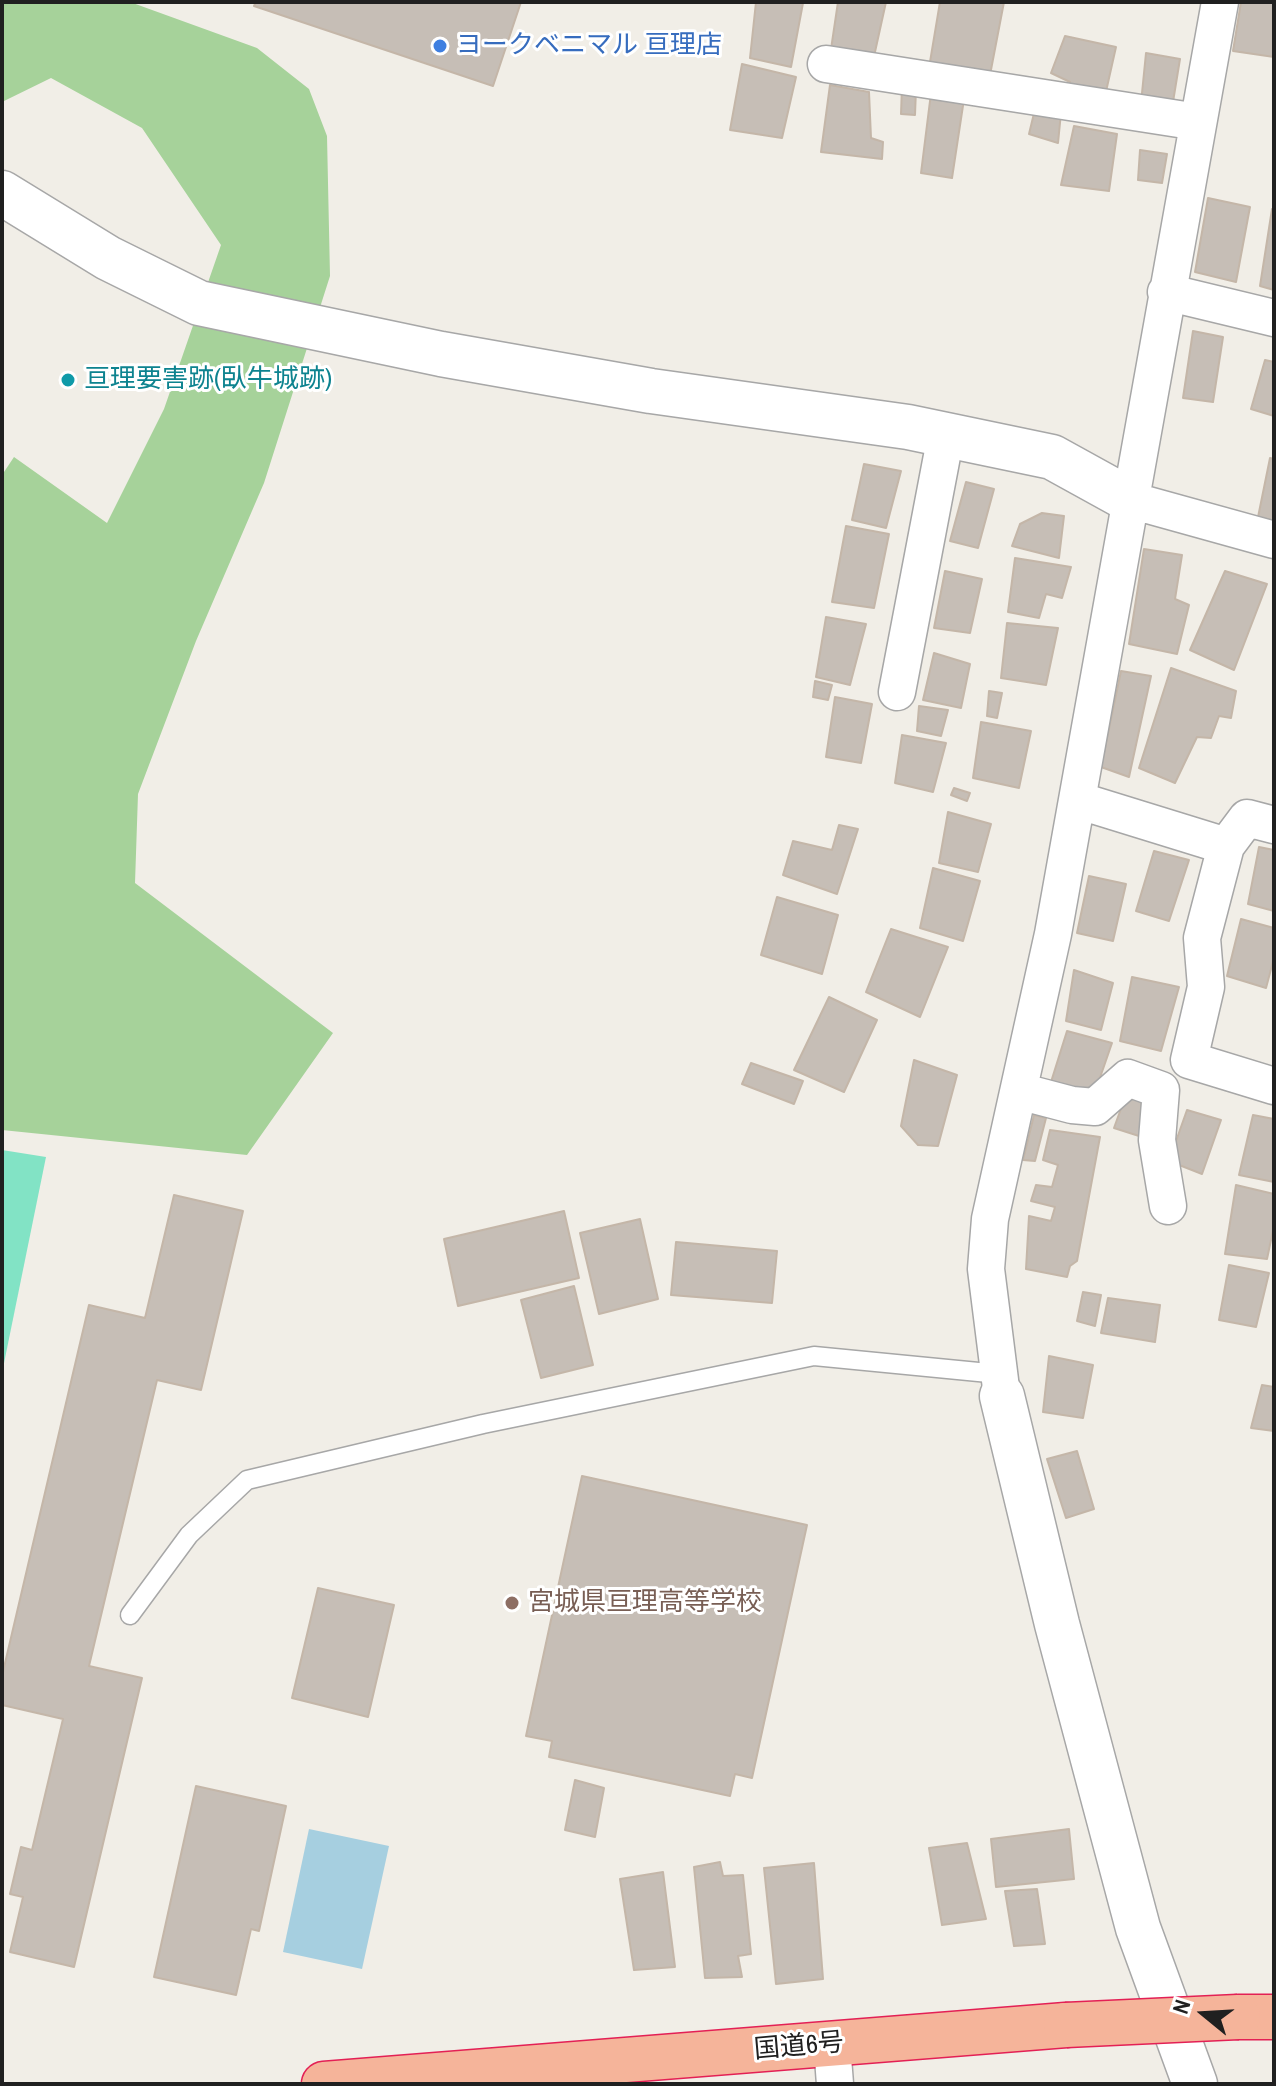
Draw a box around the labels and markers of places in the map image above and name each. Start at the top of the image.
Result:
place label: ヨークベニマル 亘理店 [456,30,722,62]
marker: ヨークベニマル 亘理店 [431,37,449,55]
place label: 亘理要害跡(臥牛城跡) [84,364,332,396]
marker: 亘理要害跡(臥牛城跡) [59,371,77,389]
place label: 宮城県亘理高等学校 [528,1587,762,1619]
marker: 宮城県亘理高等学校 [503,1594,521,1612]

